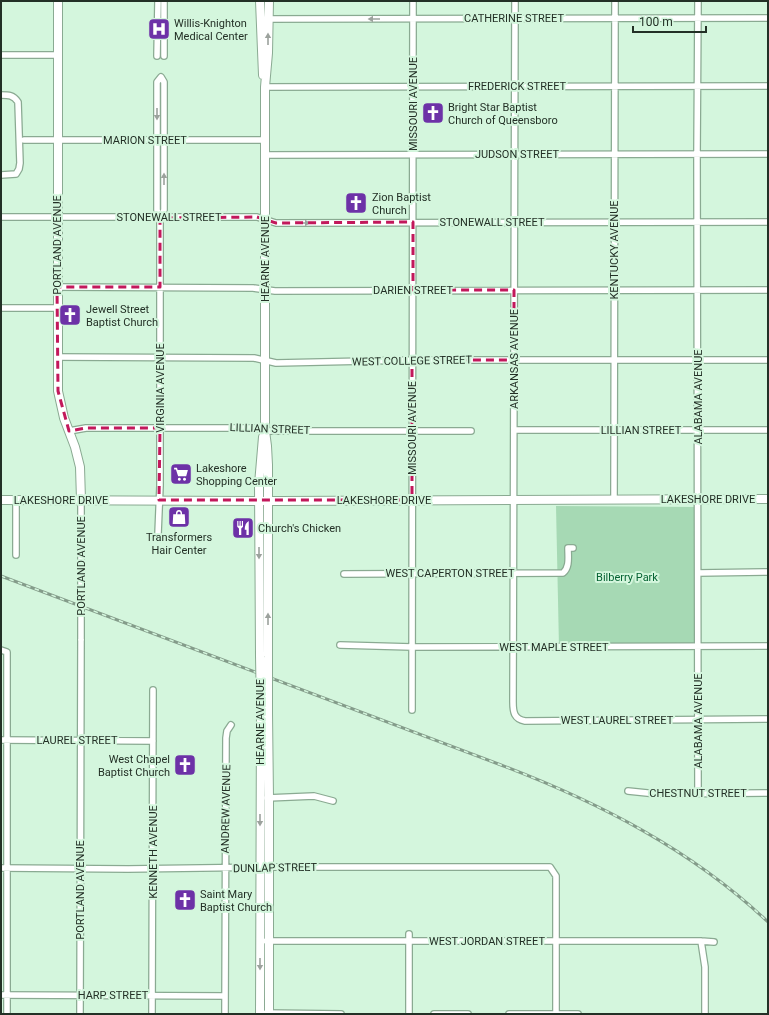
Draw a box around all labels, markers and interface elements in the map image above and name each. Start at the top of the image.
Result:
scale bar [633,8,706,34]
street label: CATHERINE STREET [464,12,564,25]
text: 100 m [639,15,673,29]
hospital icon: Willis-Knighton Medical Center [146,16,172,42]
one-way arrow [367,16,380,22]
place label: Willis-Knighton Medical Center [174,17,248,43]
one-way arrow [265,32,271,45]
street label: MISSOURI AVENUE [407,57,420,151]
street label: FREDERICK STREET [468,80,567,93]
church icon: Bright Star Baptist Church of Queensboro [420,100,446,126]
place label: Bright Star Baptist Church of Queensboro [448,101,558,127]
one-way arrow [154,108,160,121]
street label: MARION STREET [103,134,187,147]
street label: JUDSON STREET [475,148,560,161]
one-way arrow [161,172,167,185]
church icon: Zion Baptist Church [343,190,369,216]
place label: Zion Baptist Church [372,191,431,217]
street label: PORTLAND AVENUE [51,195,64,295]
street label: KENTUCKY AVENUE [608,200,621,300]
street label: STONEWALL STREET [117,211,222,224]
street label: HEARNE AVENUE [259,216,272,302]
street label: STONEWALL STREET [440,216,545,229]
one-way arrow [298,220,311,226]
street label: DARIEN STREET [373,284,453,297]
church icon: Jewell Street Baptist Church [57,302,83,328]
place label: Jewell Street Baptist Church [86,303,158,329]
street label: ARKANSAS AVENUE [508,309,521,409]
street label: VIRGINIA AVENUE [154,343,167,433]
street label: ALABAMA AVENUE [692,349,705,445]
street label: WEST COLLEGE STREET [352,353,473,369]
street label: MISSOURI AVENUE [406,381,419,475]
street label: LILLIAN STREET [229,421,311,437]
street label: LILLIAN STREET [601,424,682,437]
supermarket icon: Lakeshore Shopping Center [168,461,194,487]
place label: Lakeshore Shopping Center [196,462,277,488]
street label: LAKESHORE DRIVE [661,493,755,506]
street label: LAKESHORE DRIVE [14,494,108,507]
street label: LAKESHORE DRIVE [337,494,431,507]
shop icon: Transformers Hair Center [166,504,192,530]
restaurant icon: Church's Chicken [230,515,256,541]
street label: PORTLAND AVENUE [75,516,88,616]
place label: Church's Chicken [258,522,341,535]
place label: Transformers Hair Center [146,531,212,557]
one-way arrow [256,547,262,560]
street label: WEST CAPERTON STREET [385,567,515,580]
park label: Bilberry Park [596,571,658,584]
one-way arrow [265,612,271,625]
street label: WEST MAPLE STREET [499,641,609,654]
street label: ALABAMA AVENUE [692,673,705,769]
street label: HEARNE AVENUE [254,679,267,765]
street label: WEST LAUREL STREET [561,714,674,727]
street label: LAUREL STREET [37,734,118,747]
church icon: West Chapel Baptist Church [172,752,198,778]
place label: West Chapel Baptist Church [98,753,170,779]
street label: ANDREW AVENUE [219,764,233,854]
street label: CHESTNUT STREET [649,787,747,800]
street label: KENNETH AVENUE [147,805,160,899]
one-way arrow [257,814,263,827]
street label: PORTLAND AVENUE [74,840,87,940]
street label: DUNLAP STREET [233,861,318,875]
church icon: Saint Mary Baptist Church [172,887,198,913]
place label: Saint Mary Baptist Church [200,888,272,914]
street label: WEST JORDAN STREET [429,935,545,948]
one-way arrow [257,958,263,971]
street label: HARP STREET [78,989,149,1002]

